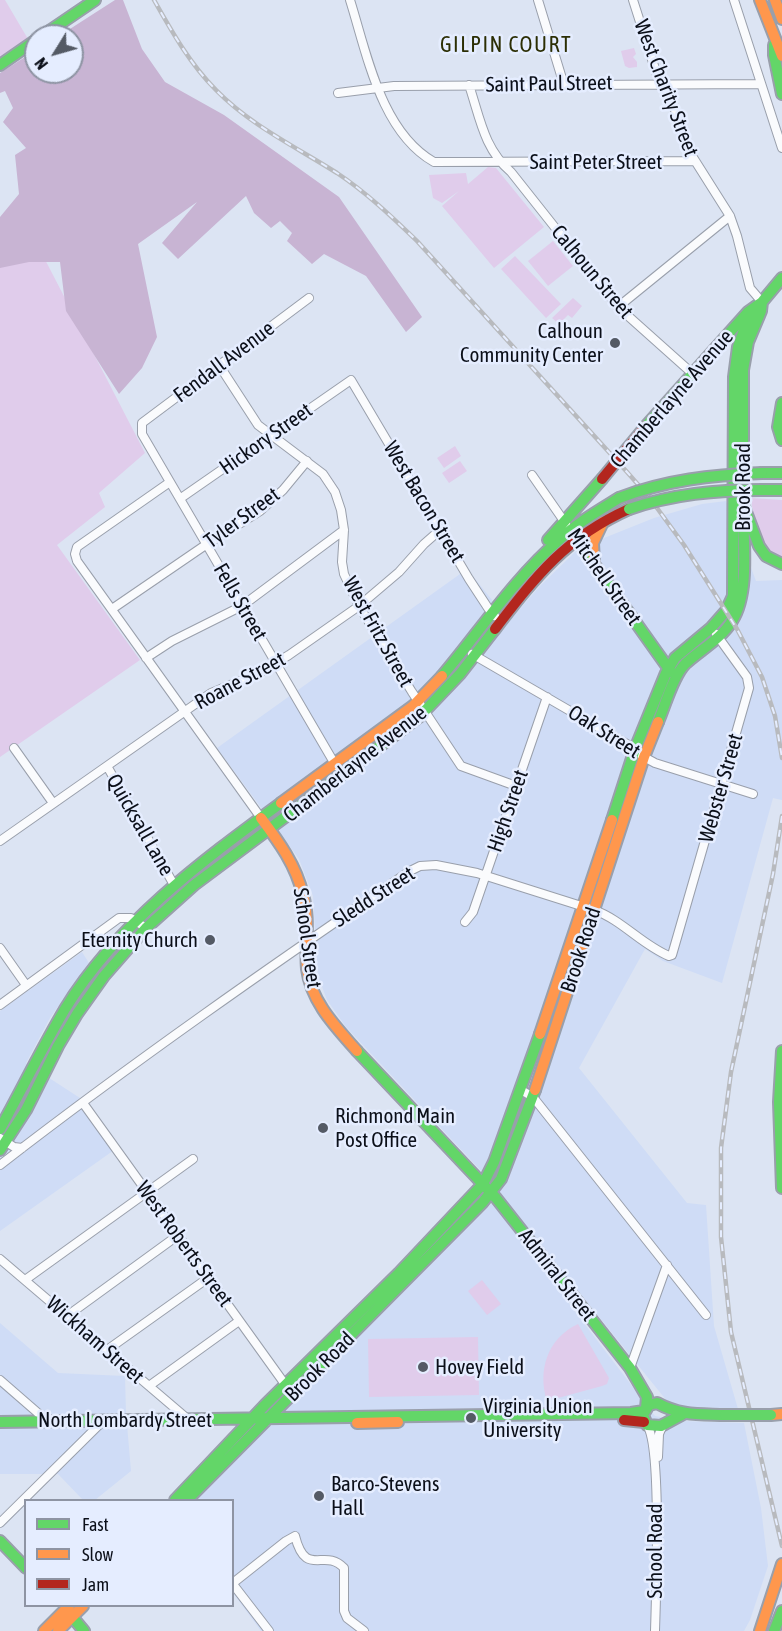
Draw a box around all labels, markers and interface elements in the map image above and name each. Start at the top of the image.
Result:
street label: West Charity Street [628,16,704,160]
north arrow [24,24,84,84]
district label: GILPIN COURT [440,32,572,58]
text: N [31,54,51,73]
street label: Saint Paul Street [485,70,613,98]
street label: Saint Peter Street [530,149,662,175]
street label: Calhoun Street [546,220,638,324]
street label: Fendall Avenue [169,316,279,408]
place label: Calhoun Community Center [460,318,603,368]
street label: Chamberlayne Avenue [605,325,739,473]
marker: Calhoun Community Center [608,336,622,350]
street label: Hickory Street [215,398,317,480]
street label: West Bacon Street [378,437,470,567]
street label: Brook Road [730,443,756,531]
street label: Tyler Street [199,482,285,554]
street label: Mitchell Street [561,524,647,630]
street label: Fells Street [208,559,272,645]
street label: West Fritz Street [337,572,419,692]
street label: Roane Street [190,647,290,715]
street label: Chamberlayne Avenue [278,700,432,828]
street label: Oak Street [563,700,645,764]
street label: Webster Street [693,731,749,845]
street label: High Street [482,767,534,855]
street label: Quicksall Lane [101,770,179,880]
street label: Sledd Street [328,861,420,933]
street label: School Street [287,886,327,990]
street label: Brook Road [555,904,607,996]
place label: Eternity Church [81,927,198,953]
marker: Eternity Church [203,933,217,947]
place label: Richmond Main Post Office [335,1103,455,1153]
marker: Richmond Main Post Office [316,1121,330,1135]
street label: West Roberts Street [130,1176,238,1312]
street label: Admiral Street [513,1224,601,1326]
street label: Wickham Street [41,1291,149,1389]
street label: Brook Road [280,1327,360,1407]
place label: Hovey Field [435,1354,524,1380]
marker: Hovey Field [416,1360,430,1374]
place label: Virginia Union University [483,1393,593,1443]
street label: North Lombardy Street [38,1407,212,1433]
marker: Virginia Union University [464,1411,478,1425]
place label: Barco-Stevens Hall [331,1471,439,1521]
marker: Barco-Stevens Hall [312,1489,326,1503]
legend [24,1499,234,1607]
street label: School Road [642,1503,668,1599]
text: Fast [82,1514,109,1535]
text: Slow [82,1544,113,1565]
text: Jam [82,1574,109,1595]

